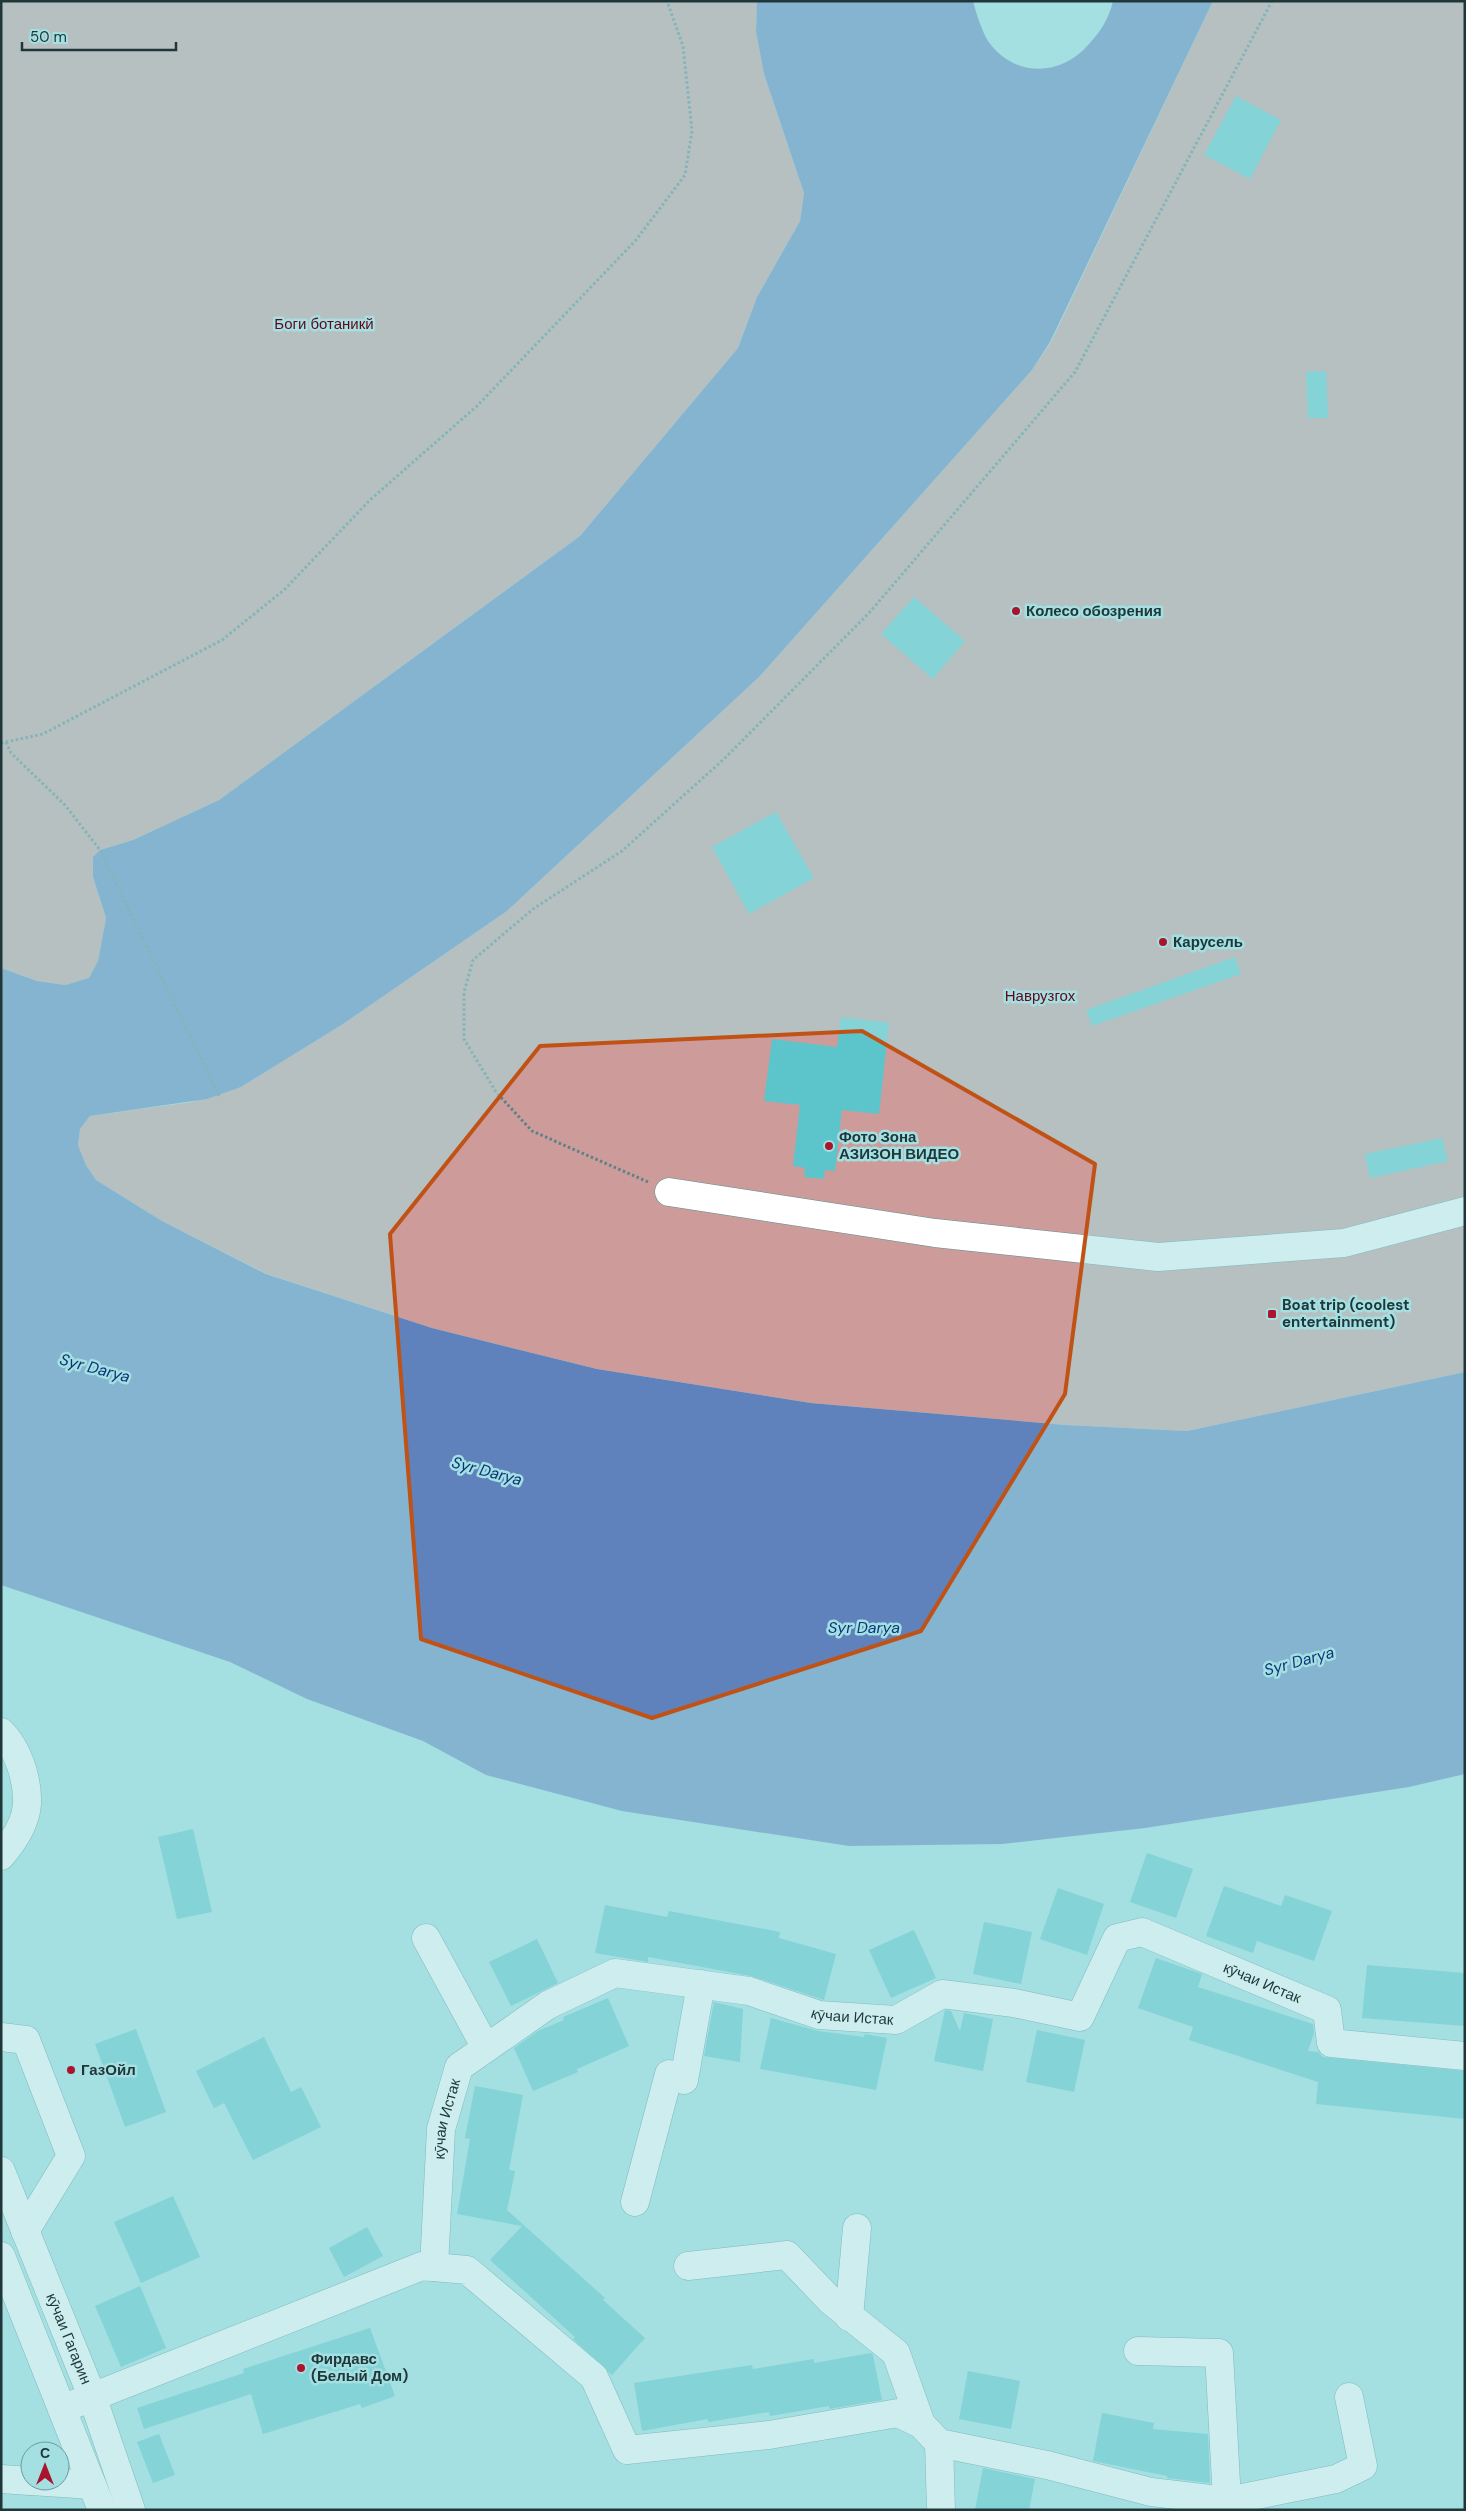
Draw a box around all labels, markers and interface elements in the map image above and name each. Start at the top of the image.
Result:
scale bar [22,20,176,52]
text: 50 m [30,27,67,47]
park label: Боги ботаникй [274,314,374,334]
place label: Колесо обозрения [1026,601,1162,621]
marker: Колесо обозрения [1010,605,1022,617]
place label: Карусель [1173,932,1243,952]
marker: Карусель [1157,936,1169,948]
park label: Наврузгох [1005,986,1076,1006]
place label: Фото Зона АЗИЗОН ВИДЕО [839,1127,960,1164]
marker: Фото Зона АЗИЗОН ВИДЕО [823,1140,835,1152]
place label: Boat trip (coolest entertainment) [1282,1295,1410,1332]
marker: Boat trip (coolest entertainment) [1266,1308,1278,1320]
water label: Syr Darya [57,1349,133,1388]
water label: Syr Darya [449,1452,525,1491]
water label: Syr Darya [828,1617,900,1638]
water label: Syr Darya [1261,1641,1337,1680]
street label: кӯчаи Истак [1220,1957,1304,2008]
street label: кӯчаи Истак [808,2003,895,2030]
place label: ГазОйл [81,2060,136,2080]
marker: ГазОйл [65,2064,77,2076]
street label: кӯчаи Истак [429,2076,465,2160]
street label: кӯчаи Гагарин [41,2290,96,2387]
place label: Фирдавс (Белый Дом) [311,2349,408,2386]
marker: Фирдавс (Белый Дом) [295,2362,307,2374]
north arrow [20,2441,70,2491]
text: С [40,2444,50,2462]

